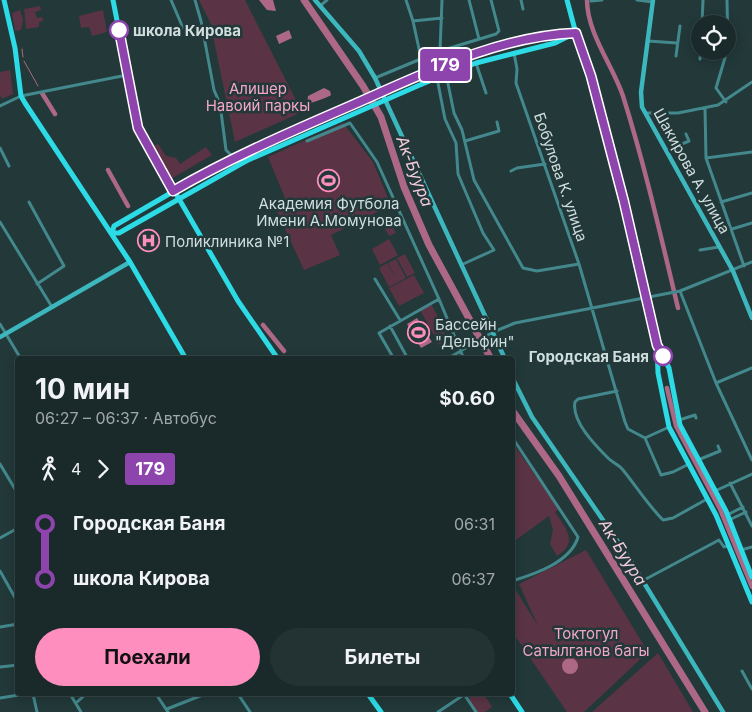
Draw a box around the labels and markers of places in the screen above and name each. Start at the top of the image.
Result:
marker: школа Кирова [109,20,129,40]
place label: школа Кирова [133,21,241,40]
sports icon: Академия Футбола Имени А.Момунова [317,168,341,192]
place label: Академия Футбола Имени А.Момунова [256,194,402,230]
hospital icon: Поликлиника №1 [137,229,161,253]
place label: Поликлиника №1 [165,232,289,251]
place label: Бассейн "Дельфин" [435,315,514,351]
sports icon: Бассейн "Дельфин" [407,321,431,345]
marker: Городская Баня [653,346,673,366]
place label: Городская Баня [529,347,649,366]

